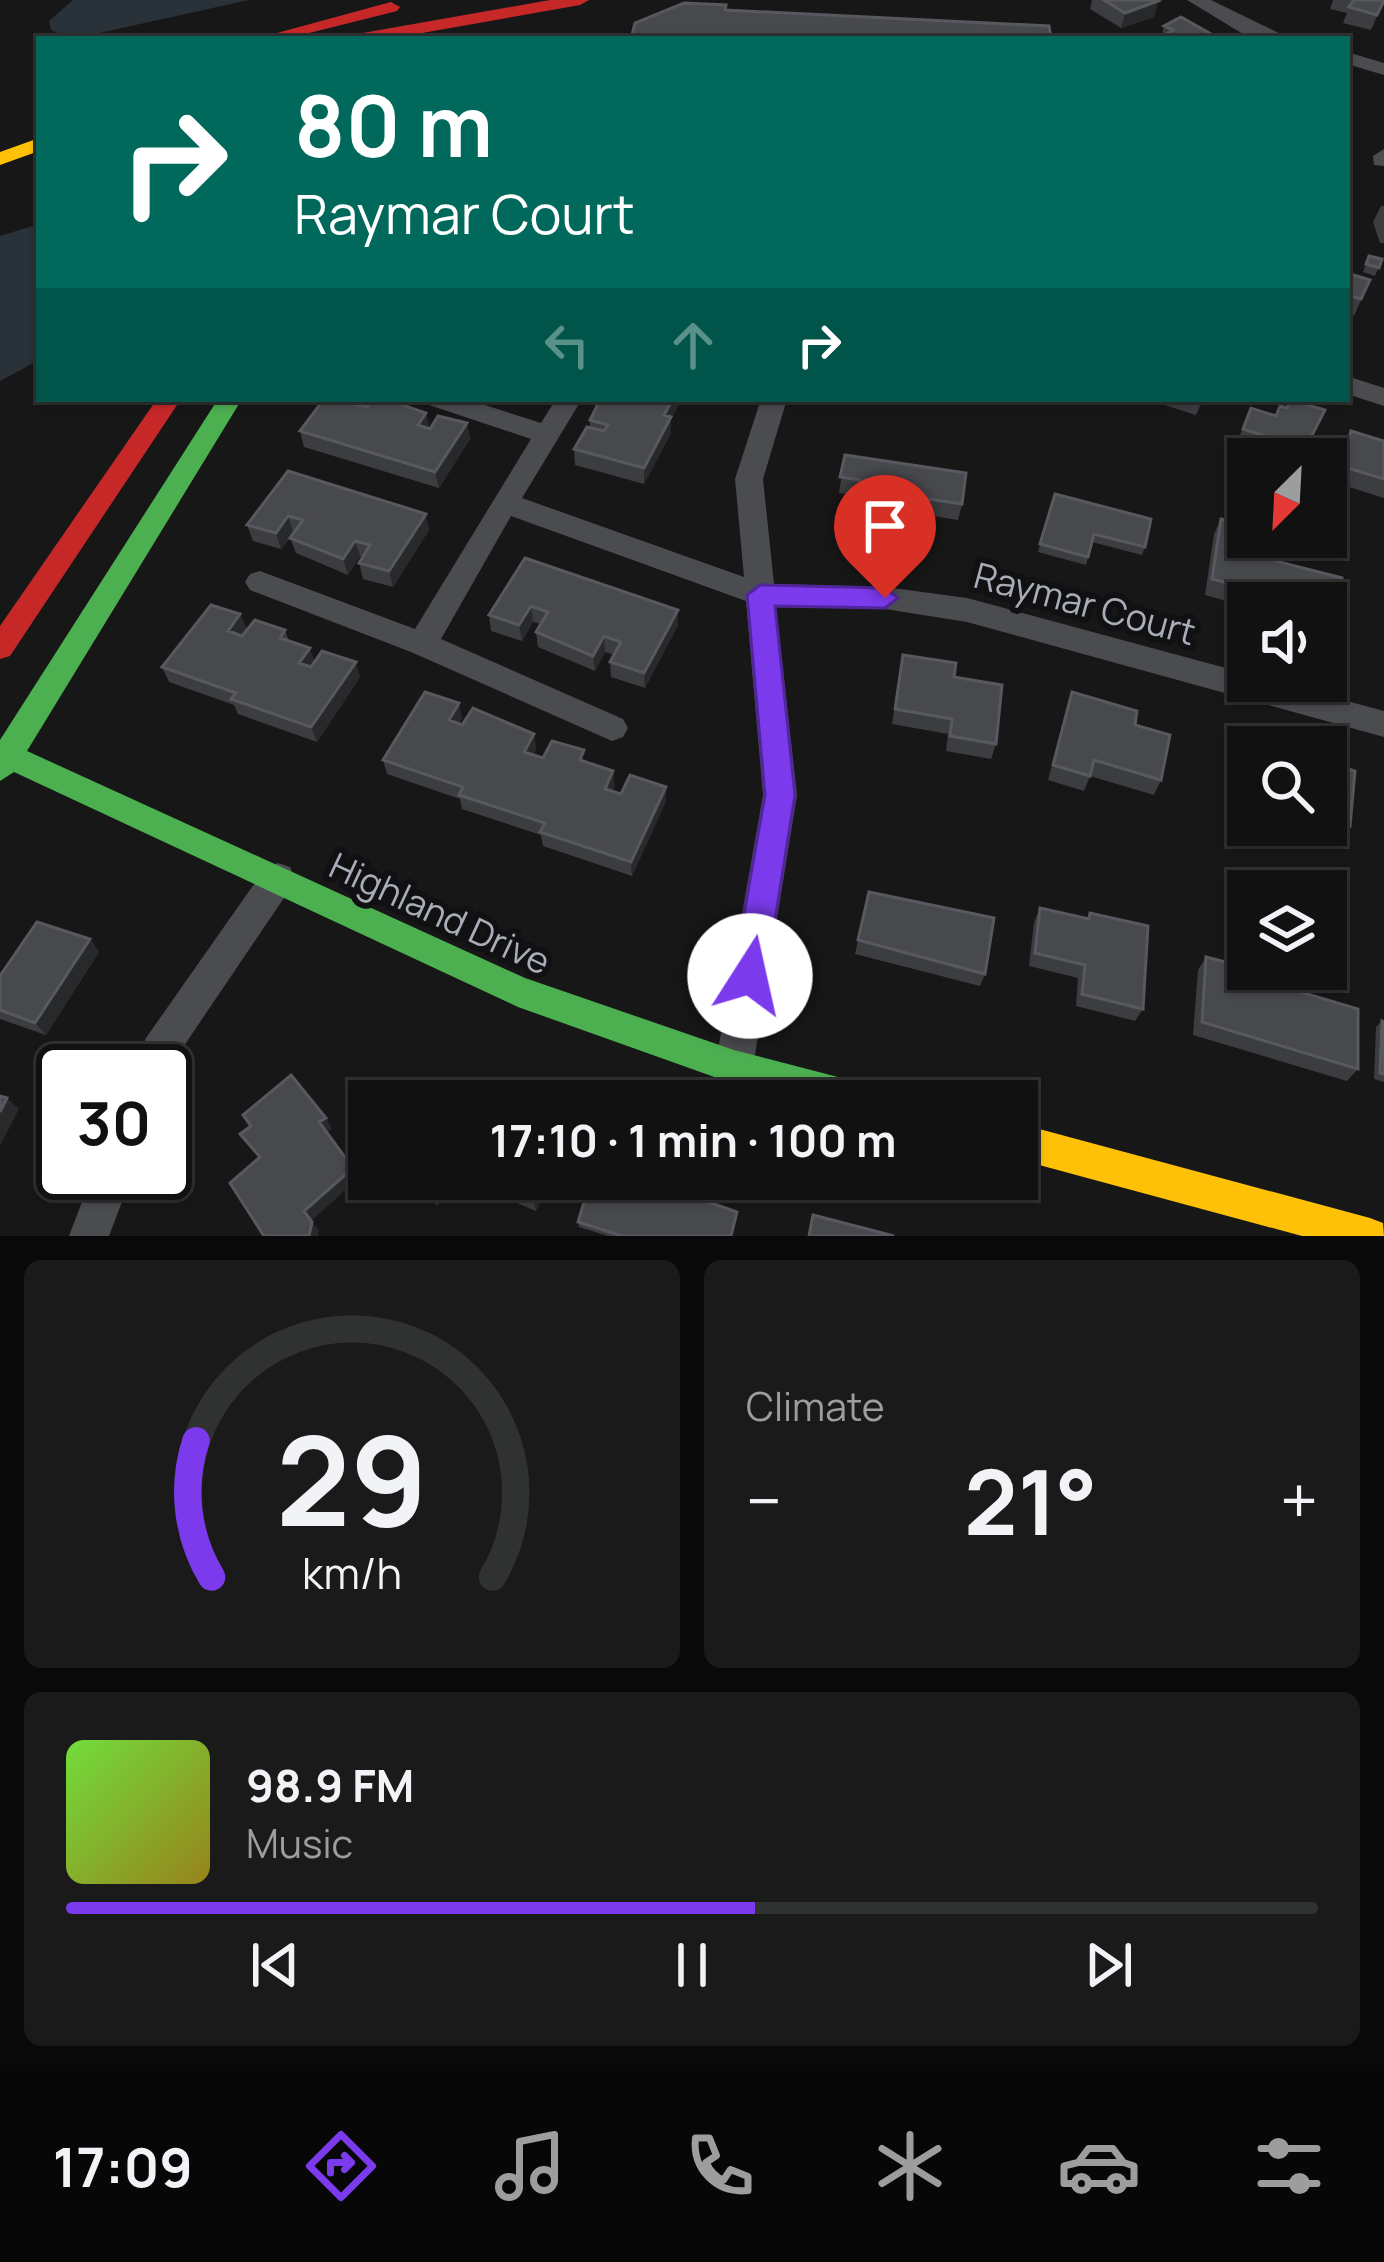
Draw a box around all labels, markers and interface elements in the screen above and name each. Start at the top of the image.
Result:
text: 80 m [294,67,493,182]
icon: right [96,84,252,240]
text: Raymar Court [294,176,635,250]
icon: left [534,312,600,378]
icon: ahead [660,312,726,378]
icon: right [786,312,852,378]
north arrow [1227,438,1347,558]
map controls [1227,438,1347,990]
pin [834,475,936,598]
icon: arrive [852,493,918,559]
street label: Raymar Court [969,550,1201,656]
button: sound [1227,582,1347,702]
button: search [1227,726,1347,846]
street label: Highland Drive [322,840,558,986]
button: layers [1227,870,1347,990]
position arrow [687,913,813,1039]
speed limit sign: 30 [36,1044,192,1200]
text: 17:10 · 1 min · 100 m [490,1109,896,1171]
text: Climate [746,1379,885,1433]
text: 29 [276,1393,428,1563]
text: 21° [964,1439,1098,1562]
text: − [746,1455,782,1545]
text: + [1280,1455,1318,1545]
text: km/h [302,1543,402,1602]
text: 98.9 FM [246,1754,414,1816]
text: Music [246,1816,353,1870]
icon: previous [242,1932,308,1998]
icon: pause [659,1932,725,1998]
icon: next [1076,1932,1142,1998]
icon: directions [299,2124,383,2208]
icon: music [488,2124,572,2208]
icon: phone [678,2124,762,2208]
icon: climate [868,2124,952,2208]
icon: car [1057,2124,1141,2208]
icon: filters [1247,2124,1331,2208]
text: 17:09 [53,2129,193,2203]

